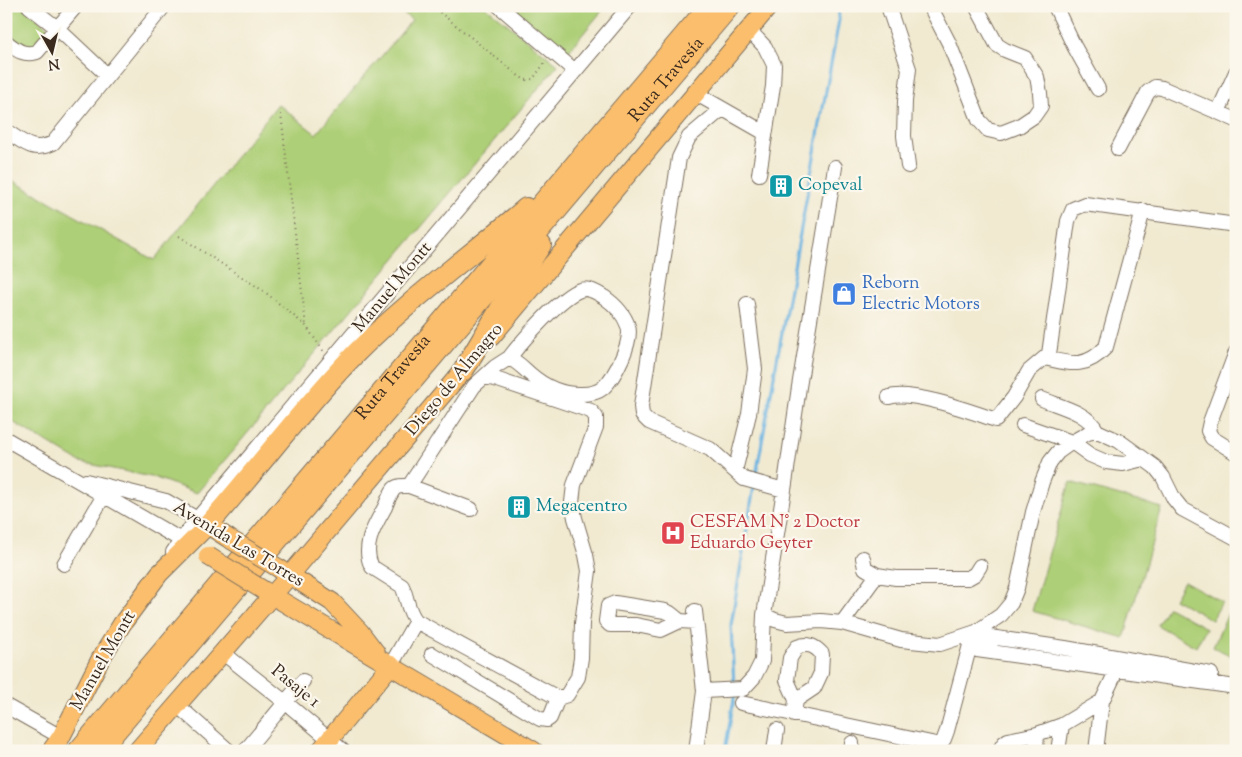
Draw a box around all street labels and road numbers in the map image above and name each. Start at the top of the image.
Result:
street label: Ruta Travesía [623,32,711,129]
street label: Manuel Montt [347,237,439,339]
street label: Diego de Almagro [400,318,510,442]
street label: Ruta Travesía [350,329,438,426]
street label: Avenida Las Torres [168,496,308,594]
street label: Manuel Montt [65,606,143,716]
street label: Pasaje 1 [265,659,325,715]

